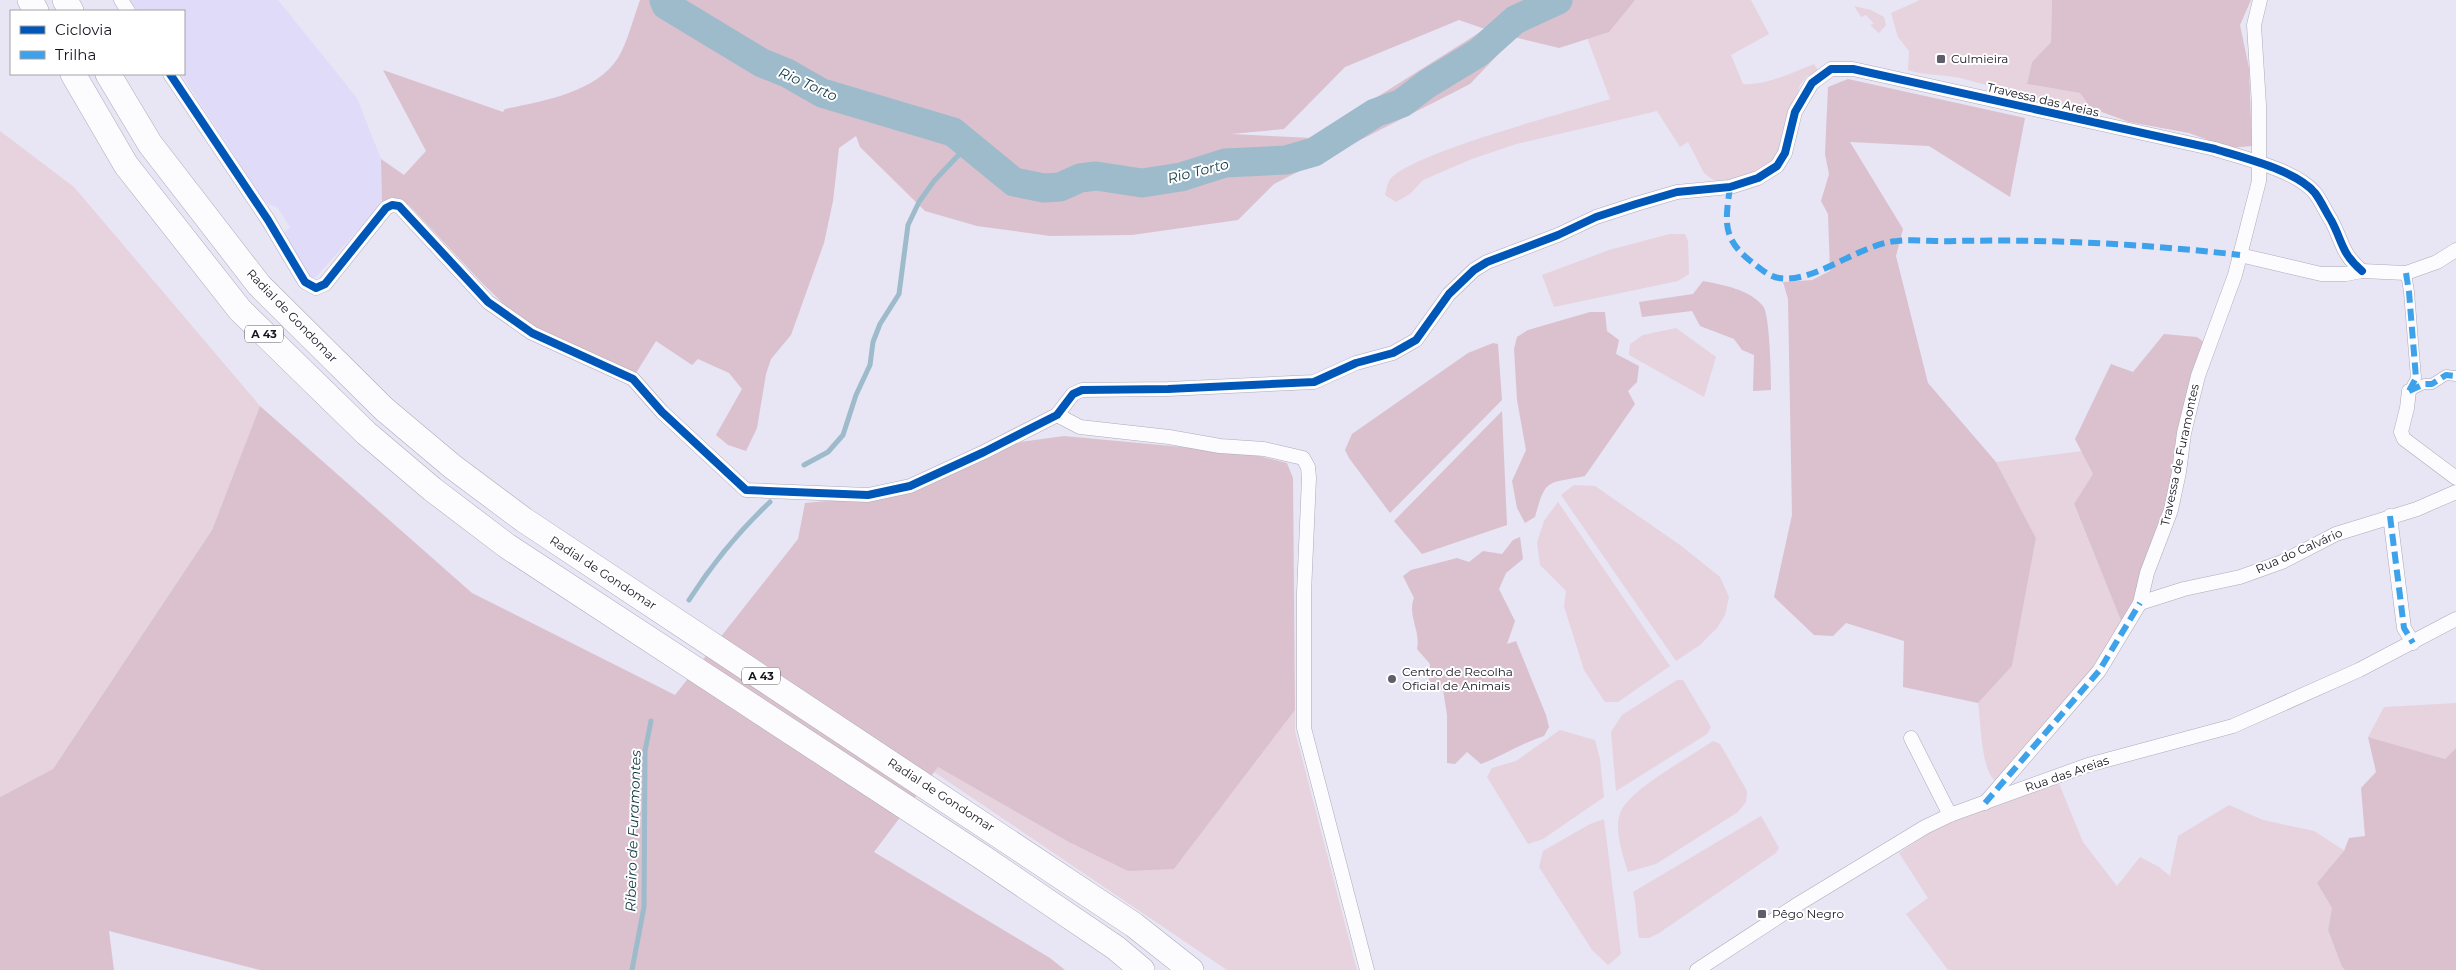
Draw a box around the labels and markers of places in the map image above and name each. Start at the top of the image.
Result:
place label: Culmieira [1951,51,2008,66]
marker: Culmieira [1935,53,1947,65]
place label: Centro de Recolha Oficial de Animais [1402,664,1513,693]
marker: Centro de Recolha Oficial de Animais [1386,673,1398,685]
place label: Pêgo Negro [1772,906,1844,921]
marker: Pêgo Negro [1756,908,1768,920]

